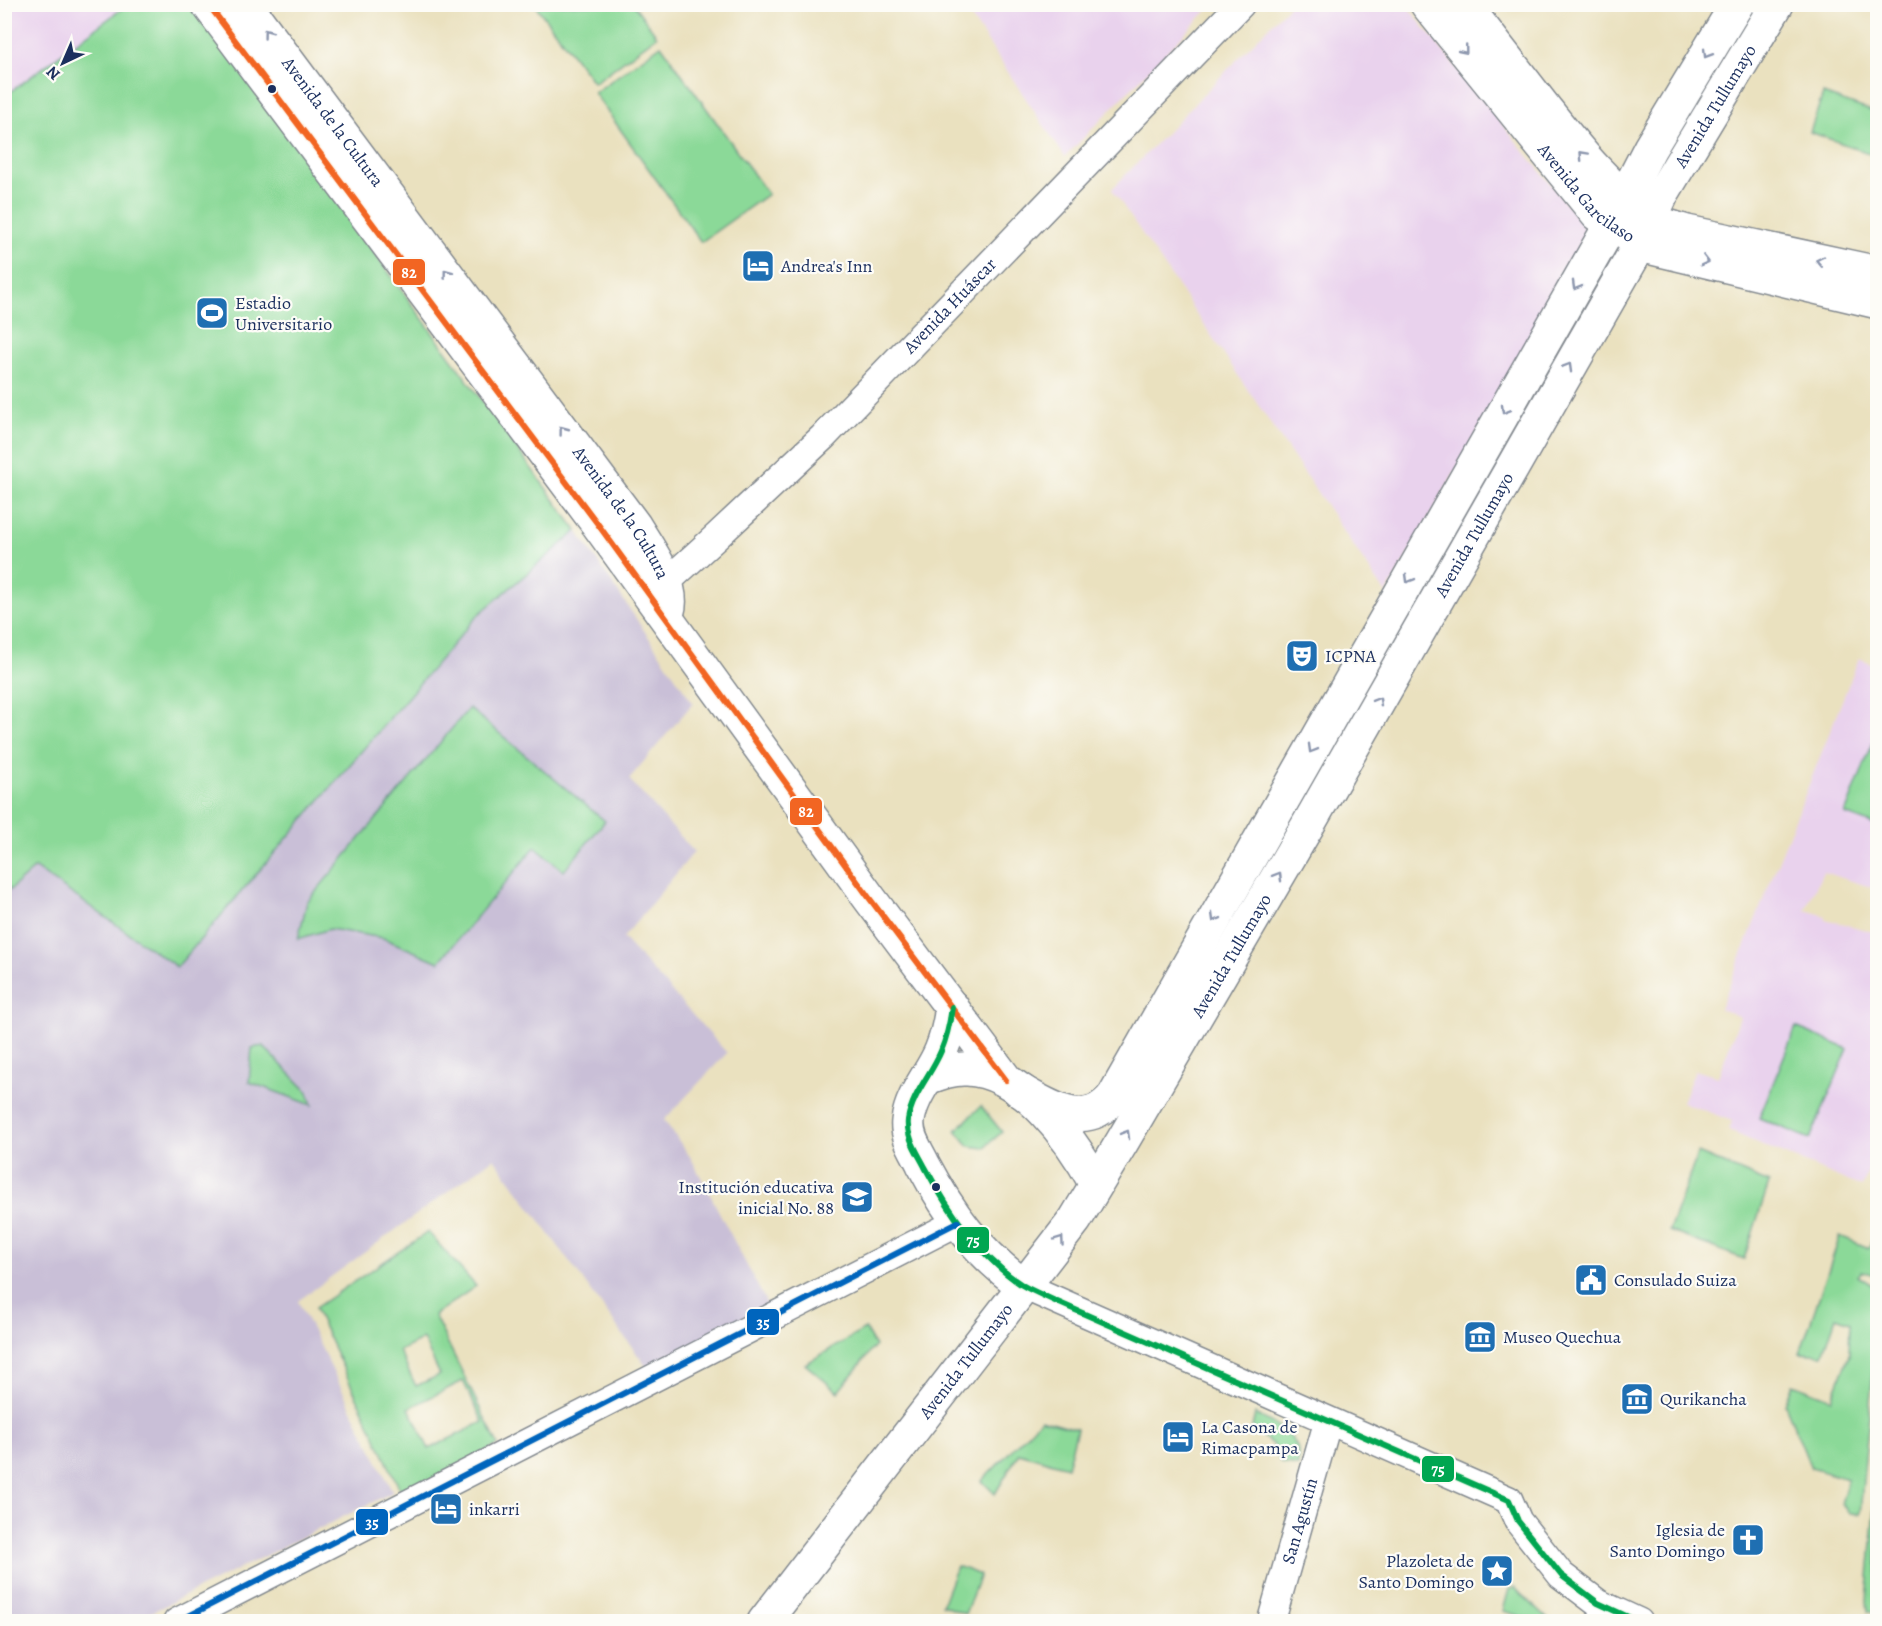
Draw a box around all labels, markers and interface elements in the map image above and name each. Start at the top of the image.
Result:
one-way arrow [263,29,274,40]
north arrow [33,33,93,93]
street label: Avenida Tullumayo [1668,40,1762,173]
one-way arrow [1457,43,1468,54]
one-way arrow [1702,48,1714,58]
street label: Avenida de la Cultura [276,51,390,192]
text: N [41,61,65,85]
unlabelled marker [266,83,278,95]
street label: Avenida Garcilaso [1532,137,1640,248]
one-way arrow [1579,151,1590,162]
hotel icon: Andrea's Inn [740,248,776,284]
street label: Avenida Huáscar [897,252,1002,359]
place label: Andrea's Inn [780,254,873,278]
one-way arrow [1699,254,1710,266]
one-way arrow [1816,255,1826,268]
line badge: 82 [392,258,426,286]
text: 82 [401,262,417,284]
one-way arrow [443,269,454,280]
one-way arrow [1572,279,1583,290]
place label: Estadio Universitario [235,291,332,336]
sports icon: Estadio Universitario [194,295,230,331]
one-way arrow [1561,363,1573,373]
one-way arrow [1501,404,1512,414]
one-way arrow [560,425,571,436]
street label: Avenida de la Cultura [567,441,675,583]
street label: Avenida Tullumayo [1428,468,1519,602]
one-way arrow [1404,573,1416,583]
theatre icon: ICPNA [1284,638,1320,674]
place label: ICPNA [1325,644,1376,668]
one-way arrow [1371,697,1383,707]
one-way arrow [1308,743,1319,753]
line badge: 82 [789,797,823,826]
text: 82 [798,801,814,823]
one-way arrow [1271,872,1282,882]
street label: Avenida Tullumayo [1185,889,1277,1023]
one-way arrow [1211,912,1223,922]
one-way arrow [1119,1130,1131,1141]
place label: Institución educativa inicial No. 88 [678,1175,835,1220]
school or university icon: Institución educativa inicial No. 88 [839,1179,875,1215]
unlabelled marker [930,1181,942,1193]
line badge: 75 [956,1226,990,1254]
text: 75 [966,1230,980,1252]
one-way arrow [1053,1236,1064,1247]
public building icon: Consulado Suiza [1573,1262,1609,1298]
place label: Consulado Suiza [1614,1268,1737,1292]
street label: Avenida Tullumayo [913,1298,1018,1424]
line badge: 35 [746,1308,780,1336]
text: 35 [756,1312,770,1334]
museum icon: Museo Quechua [1462,1319,1498,1355]
place label: Museo Quechua [1503,1325,1622,1349]
museum icon: Qurikancha [1619,1381,1655,1417]
place label: Qurikancha [1660,1387,1747,1411]
place label: La Casona de Rimacpampa [1201,1415,1299,1460]
hotel icon: La Casona de Rimacpampa [1160,1419,1196,1455]
line badge: 75 [1421,1455,1455,1483]
text: 75 [1431,1459,1445,1481]
street label: San Agustín [1276,1475,1323,1567]
hotel icon: inkarri [428,1491,464,1527]
place label: inkarri [469,1497,520,1521]
line badge: 35 [355,1508,389,1536]
text: 35 [365,1512,379,1534]
place label: Iglesia de Santo Domingo [1610,1518,1725,1563]
church icon: Iglesia de Santo Domingo [1730,1522,1766,1558]
place label: Plazoleta de Santo Domingo [1359,1549,1474,1594]
place icon: Plazoleta de Santo Domingo [1479,1553,1515,1589]

